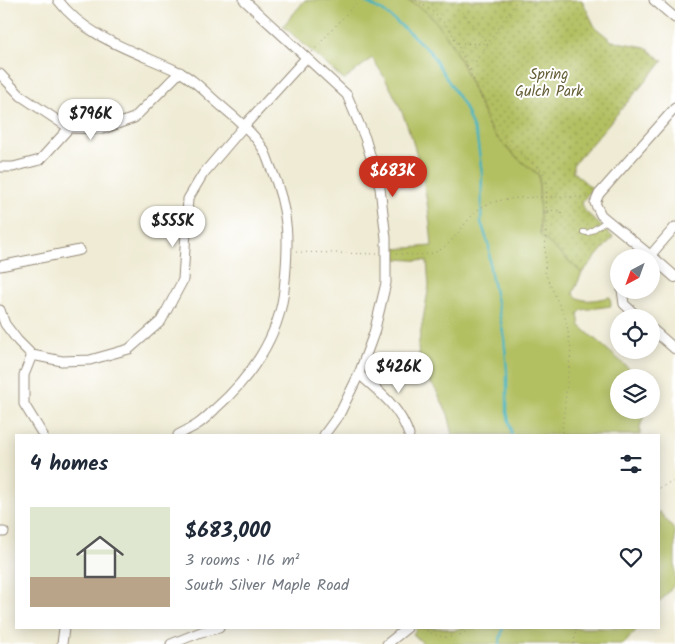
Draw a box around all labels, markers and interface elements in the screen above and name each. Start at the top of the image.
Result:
park label: Spring Gulch Park [515,63,584,104]
pin: $796K [56,98,126,141]
text: $796K [69,102,113,127]
pin: $683K [358,156,428,198]
text: $683K [370,159,416,184]
pin: $555K [138,206,208,248]
text: $555K [151,209,195,234]
north arrow [610,249,660,299]
map controls [610,249,660,419]
button: locate [610,309,660,359]
pin: $426K [364,352,434,394]
text: $426K [376,355,422,380]
button: layers [610,369,660,419]
text: 4 homes [30,448,108,481]
icon: filters [617,450,645,478]
text: $683,000 [185,515,271,548]
icon: home [70,527,130,587]
icon: heart [617,543,645,571]
text: 3 rooms · 116 m² [185,548,300,573]
text: South Silver Maple Road [185,573,349,598]

